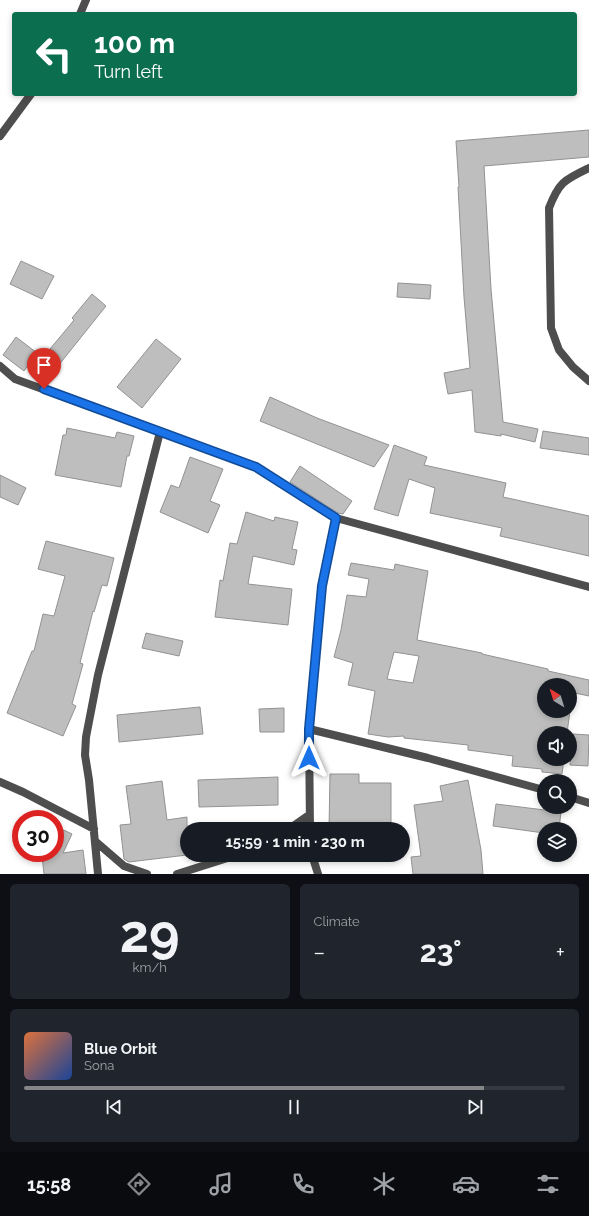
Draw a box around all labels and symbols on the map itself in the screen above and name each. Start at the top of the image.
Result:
pin [27,348,61,389]
north arrow [537,678,577,718]
position arrow [288,737,330,779]
speed limit sign: 30 [12,810,64,862]

